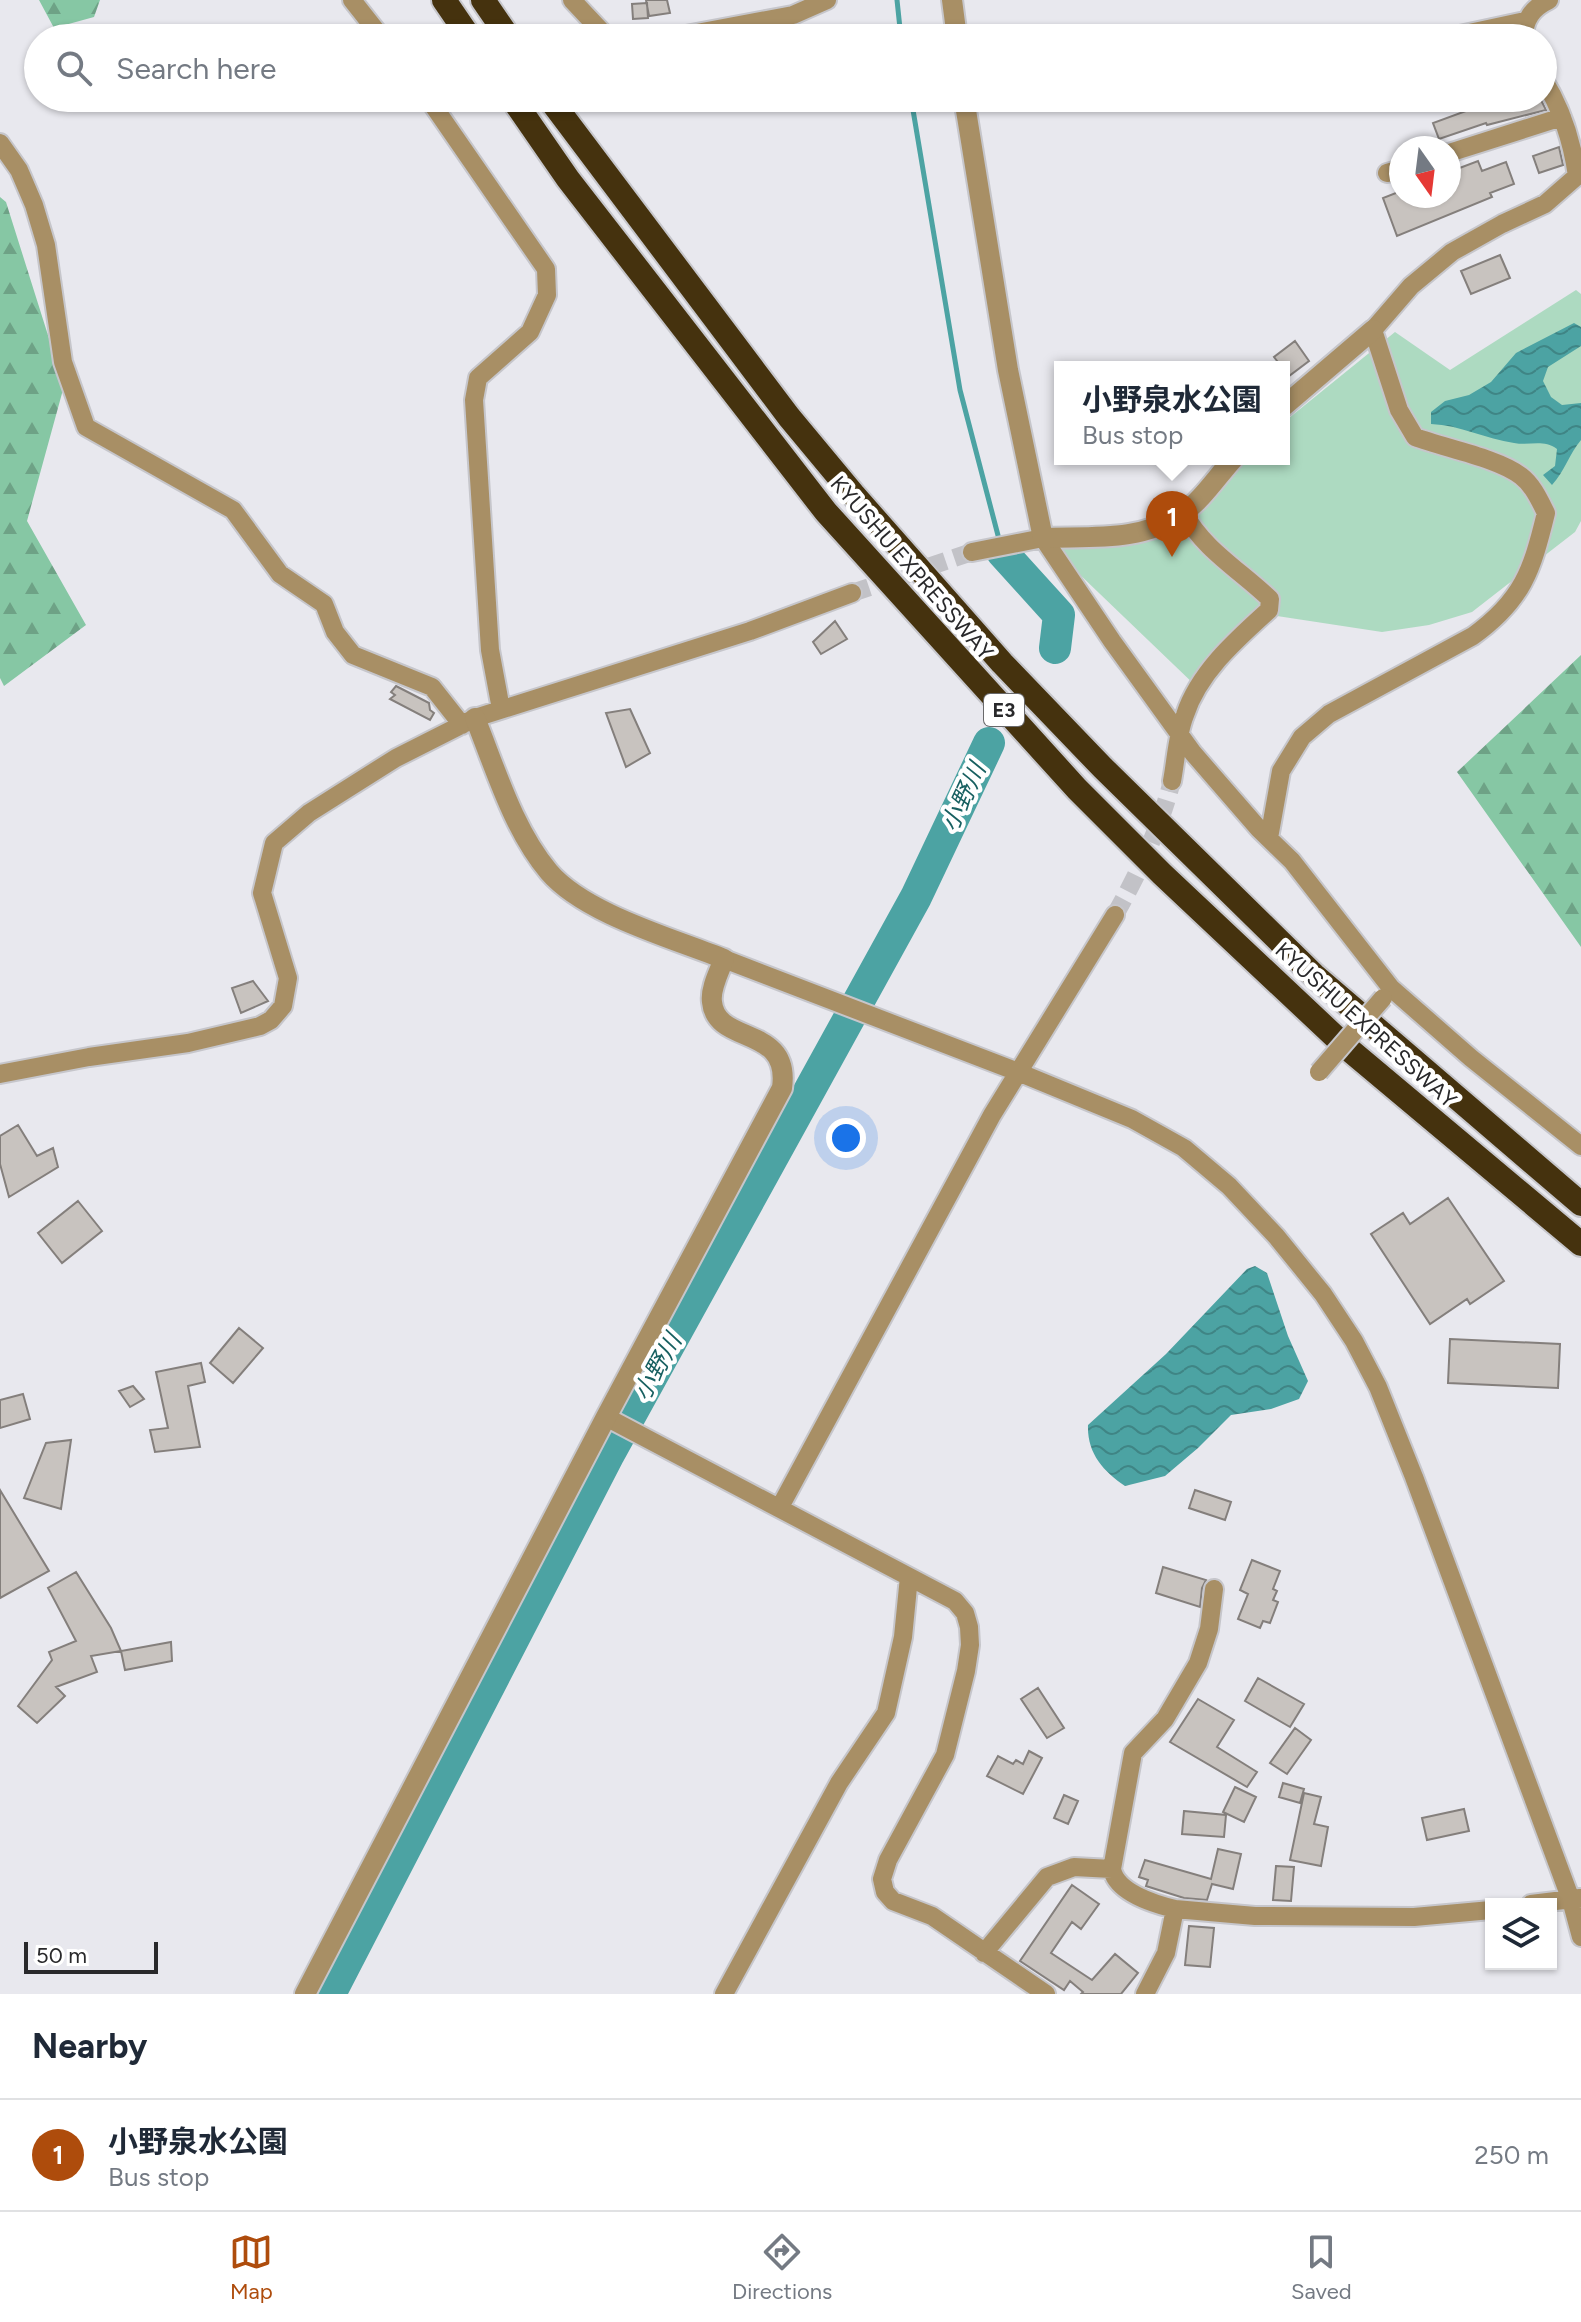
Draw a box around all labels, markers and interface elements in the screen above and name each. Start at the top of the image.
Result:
search box [24,24,1557,112]
icon: search [52,46,96,90]
text: Search here [116,50,276,87]
north arrow [1389,136,1461,208]
popup [1054,361,1290,465]
text: 小野泉水公園 [1082,381,1262,418]
text: Bus stop [1082,419,1183,451]
street label: KYUSHU EXPRESSWAY [825,471,1000,666]
pin: 1 [1146,491,1198,557]
road number: E3 [984,694,1024,726]
water label: 小野川 [935,756,993,836]
street label: KYUSHU EXPRESSWAY [1270,936,1463,1114]
your location [826,1118,866,1158]
water label: 小野川 [627,1326,689,1406]
map controls [1485,1898,1557,1970]
button: layers [1485,1898,1557,1970]
scale bar [24,1938,158,1974]
text: 50 m [36,1942,87,1969]
text: Nearby [32,2026,147,2067]
text: 小野泉水公園 [108,2123,288,2160]
text: 1 [53,2139,63,2171]
text: 250 m [1474,2139,1549,2171]
text: Bus stop [108,2161,209,2193]
tab: Map [229,2230,273,2305]
tab: Directions [732,2230,832,2305]
tab: Saved [1291,2230,1352,2305]

